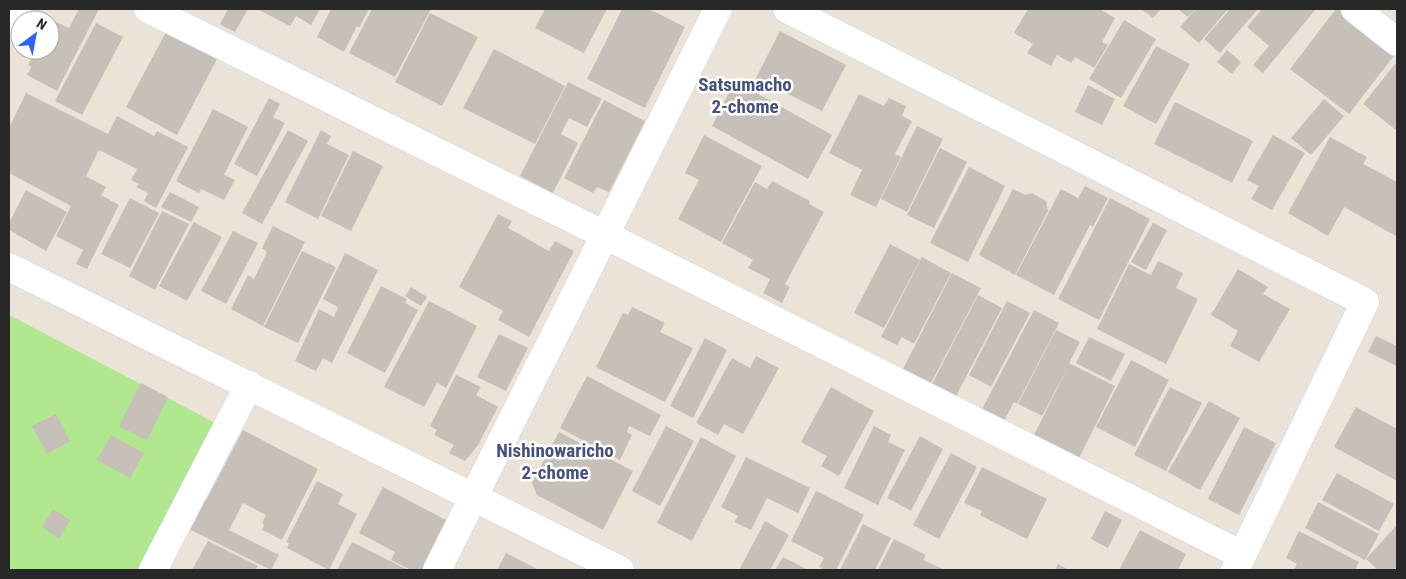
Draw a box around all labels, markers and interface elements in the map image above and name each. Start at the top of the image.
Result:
north arrow [10,10,60,60]
text: N [34,15,50,33]
district label: Satsumacho 2-chome [698,73,792,118]
district label: Nishinowaricho 2-chome [496,439,614,484]

